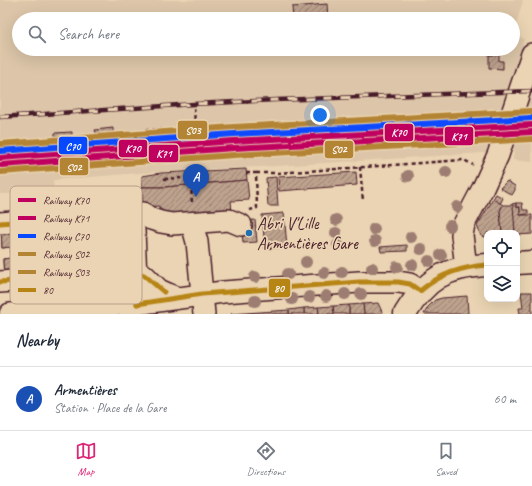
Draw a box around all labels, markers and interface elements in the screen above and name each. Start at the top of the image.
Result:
search box [12,12,520,56]
icon: search [26,23,48,45]
text: Search here [58,25,119,44]
your location [310,105,330,125]
line badge: S03 [177,120,208,140]
text: S03 [185,123,202,137]
line badge: K70 [384,123,414,142]
text: K70 [391,125,408,139]
line badge: K71 [444,126,474,146]
text: K71 [451,129,468,143]
line badge: C70 [58,136,88,155]
text: C70 [65,139,82,153]
line badge: K70 [118,139,148,158]
line badge: S02 [324,140,354,159]
text: K70 [125,141,142,155]
text: S02 [331,142,348,156]
line badge: K71 [148,144,179,163]
text: K71 [156,146,173,160]
line badge: S02 [59,157,89,176]
text: S02 [66,160,83,174]
pin: A [183,164,209,197]
legend [10,186,142,304]
text: Railway K70 [43,193,91,207]
text: Railway K71 [43,211,91,225]
place label: Abri V'Lille Armentières Gare [257,213,359,254]
marker: Abri V'Lille Armentières Gare [244,228,254,238]
text: Railway C70 [43,229,90,243]
map controls [484,230,520,302]
button: locate [484,230,520,266]
text: Railway S02 [43,247,90,261]
text: Railway S03 [43,265,90,279]
button: layers [484,266,520,302]
line badge: 80 [268,278,291,298]
text: 80 [274,281,285,295]
text: 80 [43,283,54,297]
text: Nearby [16,330,59,351]
text: Armentières [54,381,116,400]
text: A [26,391,32,407]
text: 60 m [494,391,516,407]
text: Station · Place de la Gare [54,400,166,416]
tab: Map [75,440,97,478]
tab: Directions [247,440,285,478]
tab: Saved [435,440,457,478]

